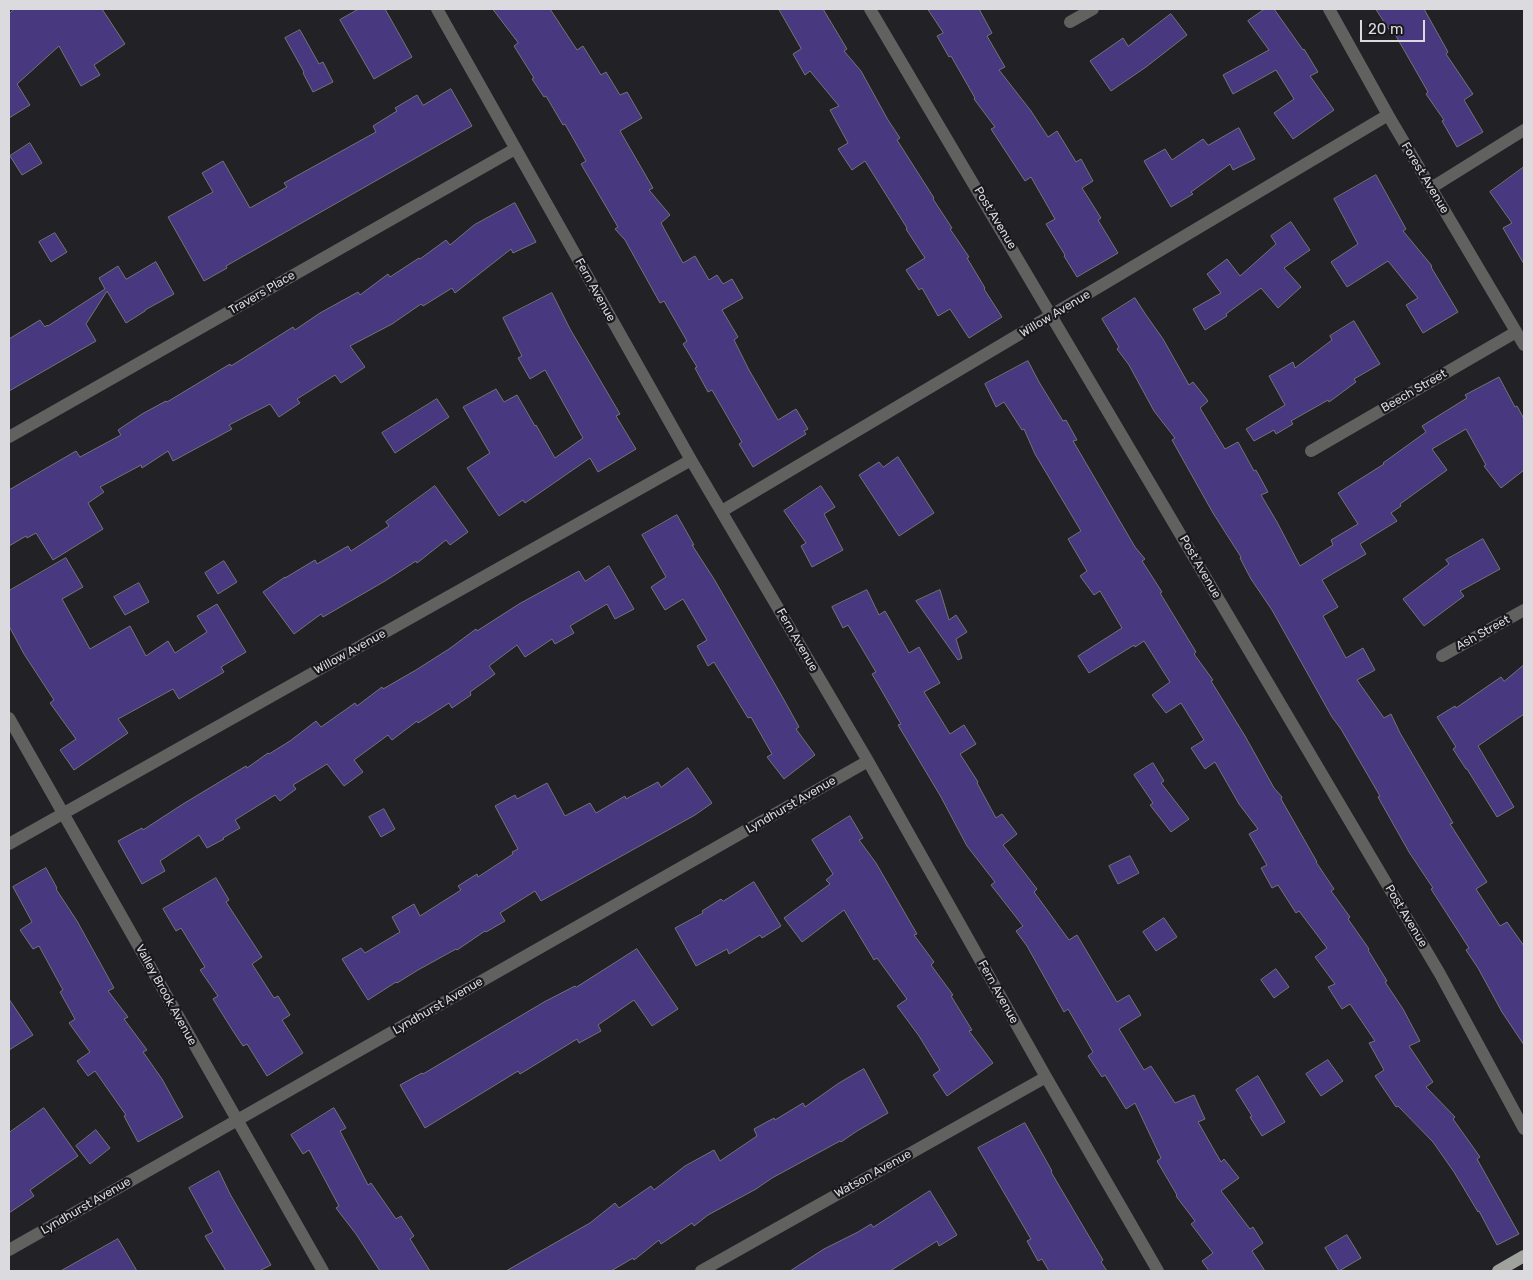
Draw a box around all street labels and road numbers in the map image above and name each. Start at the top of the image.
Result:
street label: Forest Avenue [1398,140,1452,216]
street label: Post Avenue [971,184,1019,252]
street label: Fern Avenue [572,256,618,324]
street label: Travers Place [226,268,298,318]
street label: Willow Avenue [1017,287,1093,341]
street label: Beech Street [1379,367,1449,415]
street label: Post Avenue [1176,533,1224,601]
street label: Fern Avenue [773,606,821,674]
street label: Ash Street [1454,612,1512,654]
street label: Willow Avenue [312,626,388,678]
street label: Lyndhurst Avenue [743,773,839,837]
street label: Post Avenue [1382,882,1430,950]
street label: Valley Brook Avenue [132,942,200,1048]
street label: Fern Avenue [975,958,1021,1026]
street label: Lyndhurst Avenue [390,974,486,1038]
street label: Watson Avenue [832,1147,914,1201]
street label: Lyndhurst Avenue [38,1174,134,1238]

